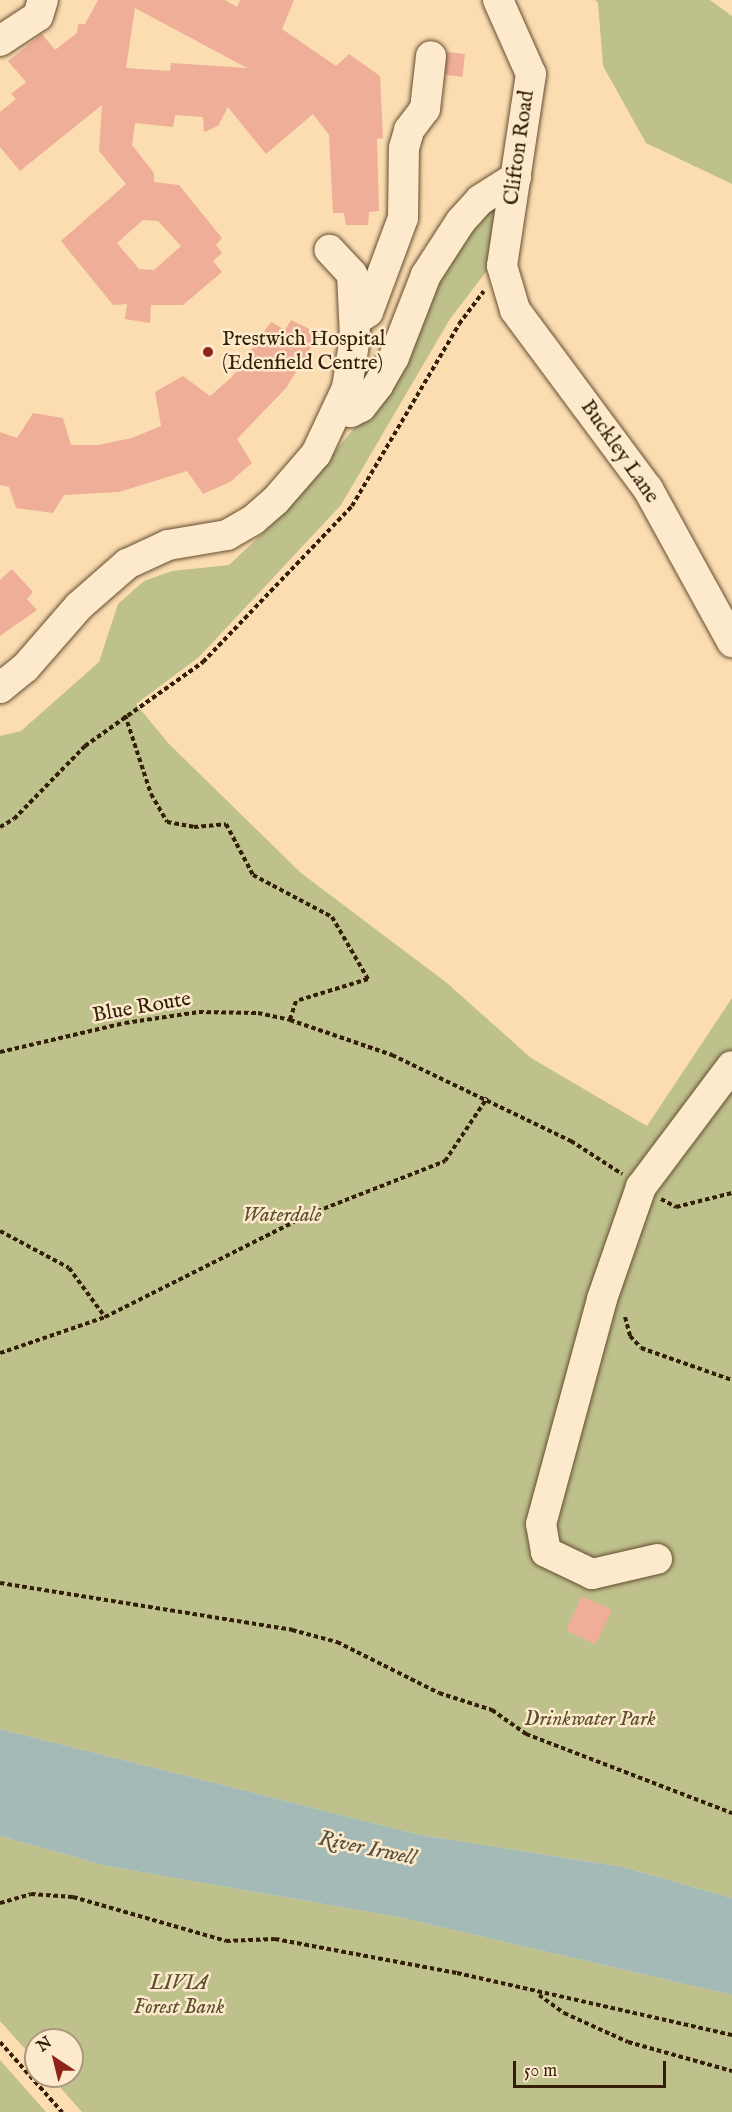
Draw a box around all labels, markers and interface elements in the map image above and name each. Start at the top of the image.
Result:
street label: Clifton Road [499,89,541,207]
place label: Prestwich Hospital (Edenfield Centre) [222,327,385,377]
marker: Prestwich Hospital (Edenfield Centre) [199,343,217,361]
street label: Buckley Lane [574,396,664,508]
street label: Blue Route [91,987,193,1029]
park label: Waterdale [242,1203,322,1229]
park label: Drinkwater Park [524,1707,656,1733]
water label: River Irwell [316,1826,418,1872]
park label: LIVIA Forest Bank [134,1971,224,2021]
north arrow [24,2028,84,2088]
text: N [33,2033,56,2057]
scale bar [516,2049,669,2087]
text: 50 m [524,2060,557,2083]

